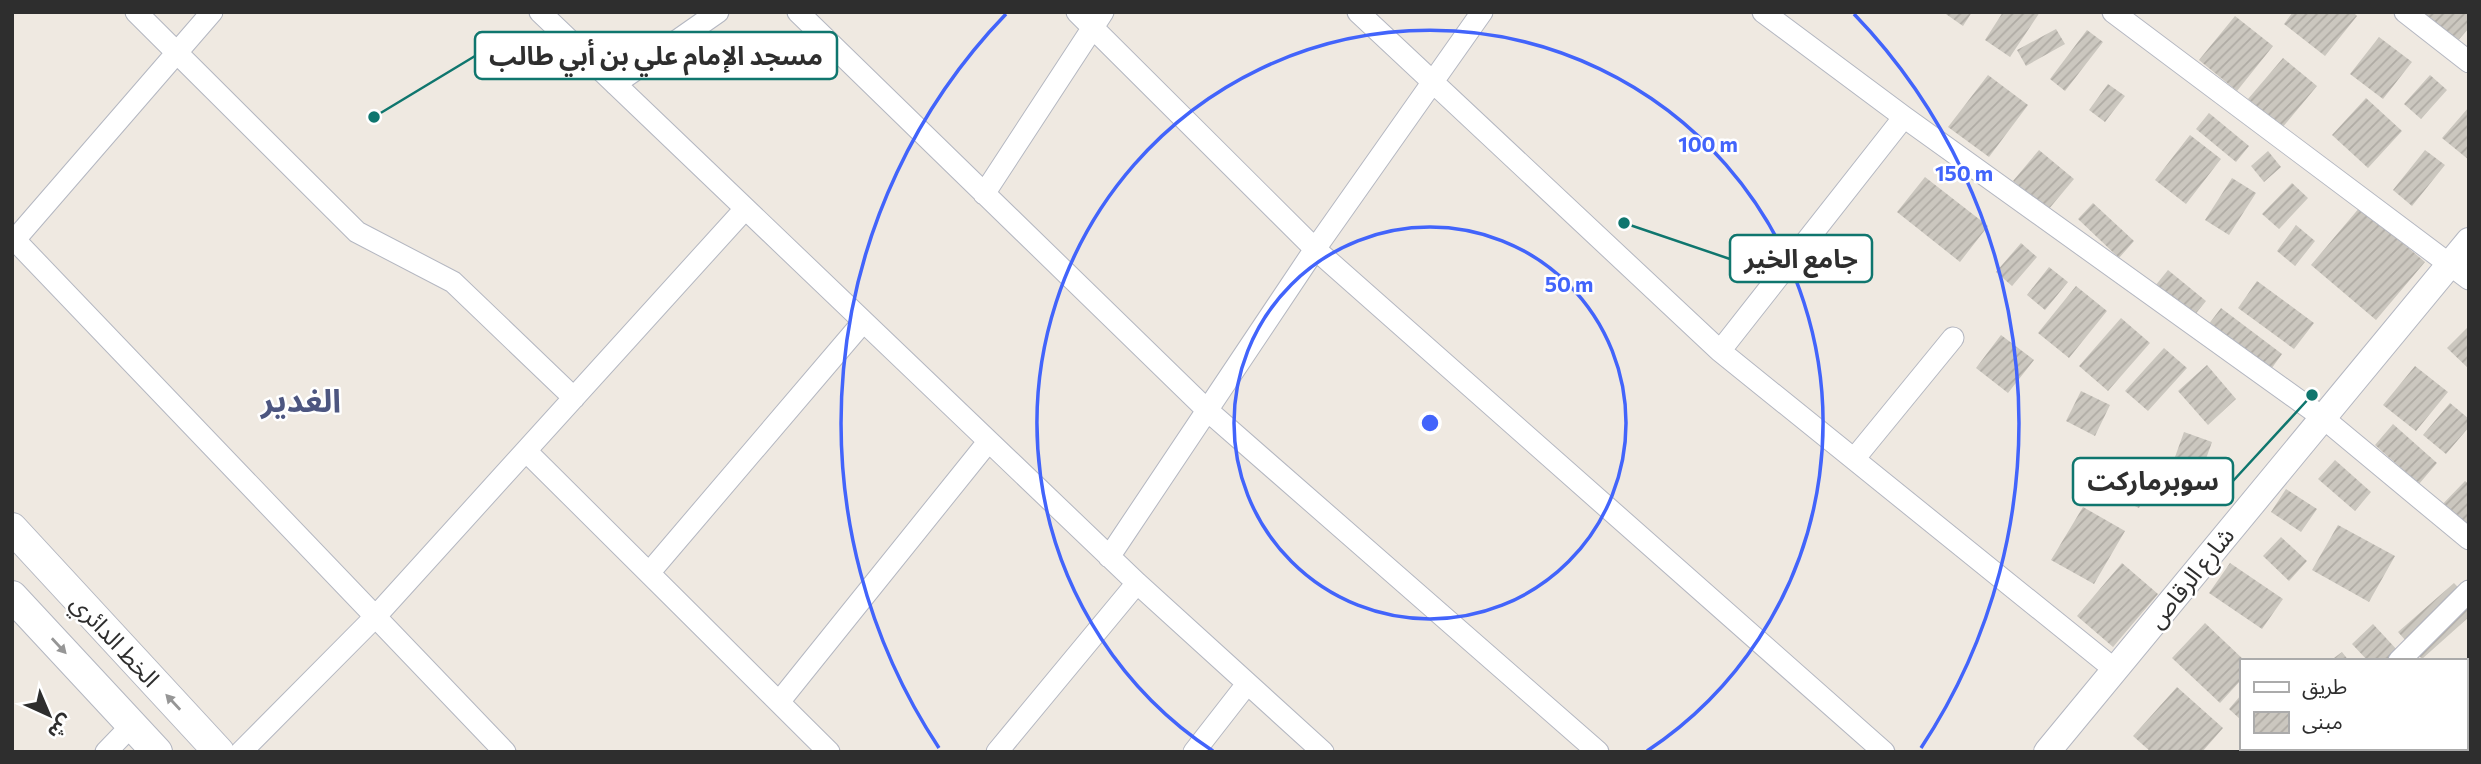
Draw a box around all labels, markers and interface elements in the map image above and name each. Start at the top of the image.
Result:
callout: مسجد الإمام علي بن أبي طالب [475,32,837,79]
text: مسجد الإمام علي بن أبي طالب [489,39,823,77]
text: 100 m [1678,131,1738,156]
text: 150 m [1935,160,1993,185]
callout: جامع الخير [1730,235,1872,282]
text: جامع الخير [1743,242,1858,278]
text: 50 m [1545,271,1593,296]
district label: الغدير [259,379,341,420]
centre of rings [1418,411,1442,435]
callout: سوبرماركت [2073,458,2233,505]
text: سوبرماركت [2087,464,2219,496]
street label: شارع الرقاص [2141,521,2243,636]
street label: الخط الدائري [62,588,166,696]
one-way arrow [50,637,66,654]
legend [2240,659,2467,750]
text: طريق [2302,673,2347,700]
north arrow [14,680,84,750]
one-way arrow [165,693,181,711]
text: مبنى [2302,708,2343,734]
text: ش [44,710,79,745]

